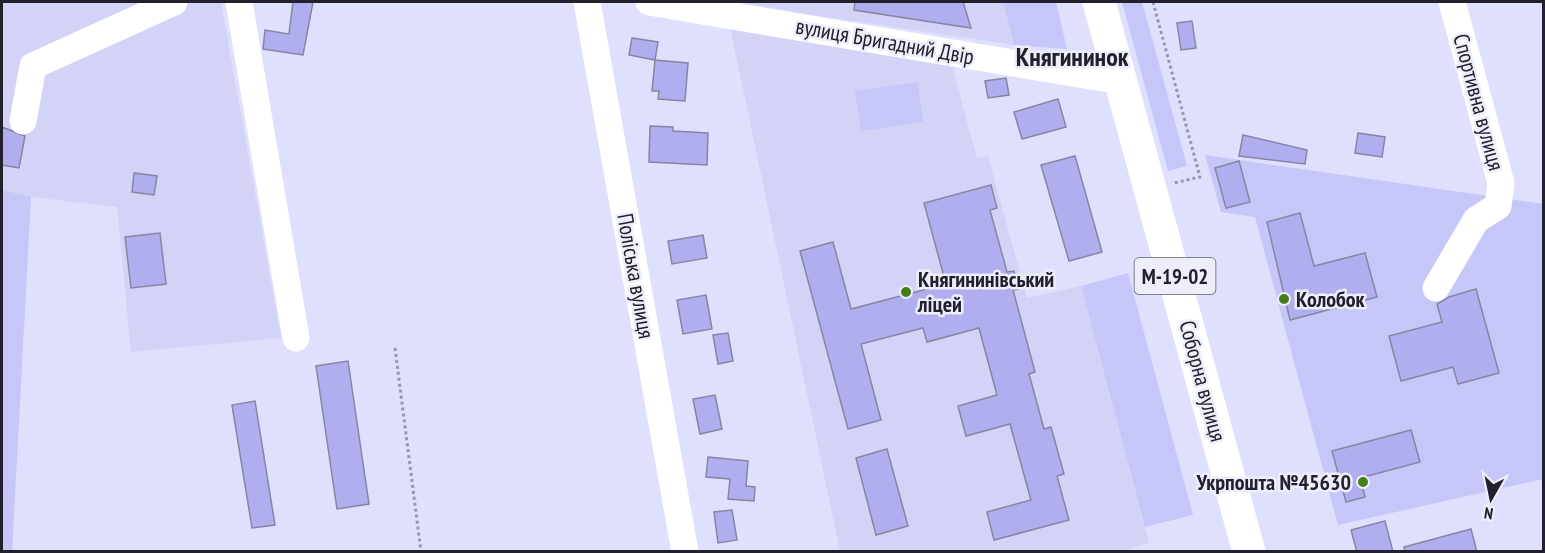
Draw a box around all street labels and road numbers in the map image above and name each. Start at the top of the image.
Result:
street label: вулиця Бригадний Двір [794,12,976,70]
street label: Спортивна вулиця [1447,30,1511,174]
street label: Поліська вулиця [611,211,661,341]
road number: М-19-02 [1134,258,1216,294]
street label: Соборна вулиця [1173,317,1233,445]

